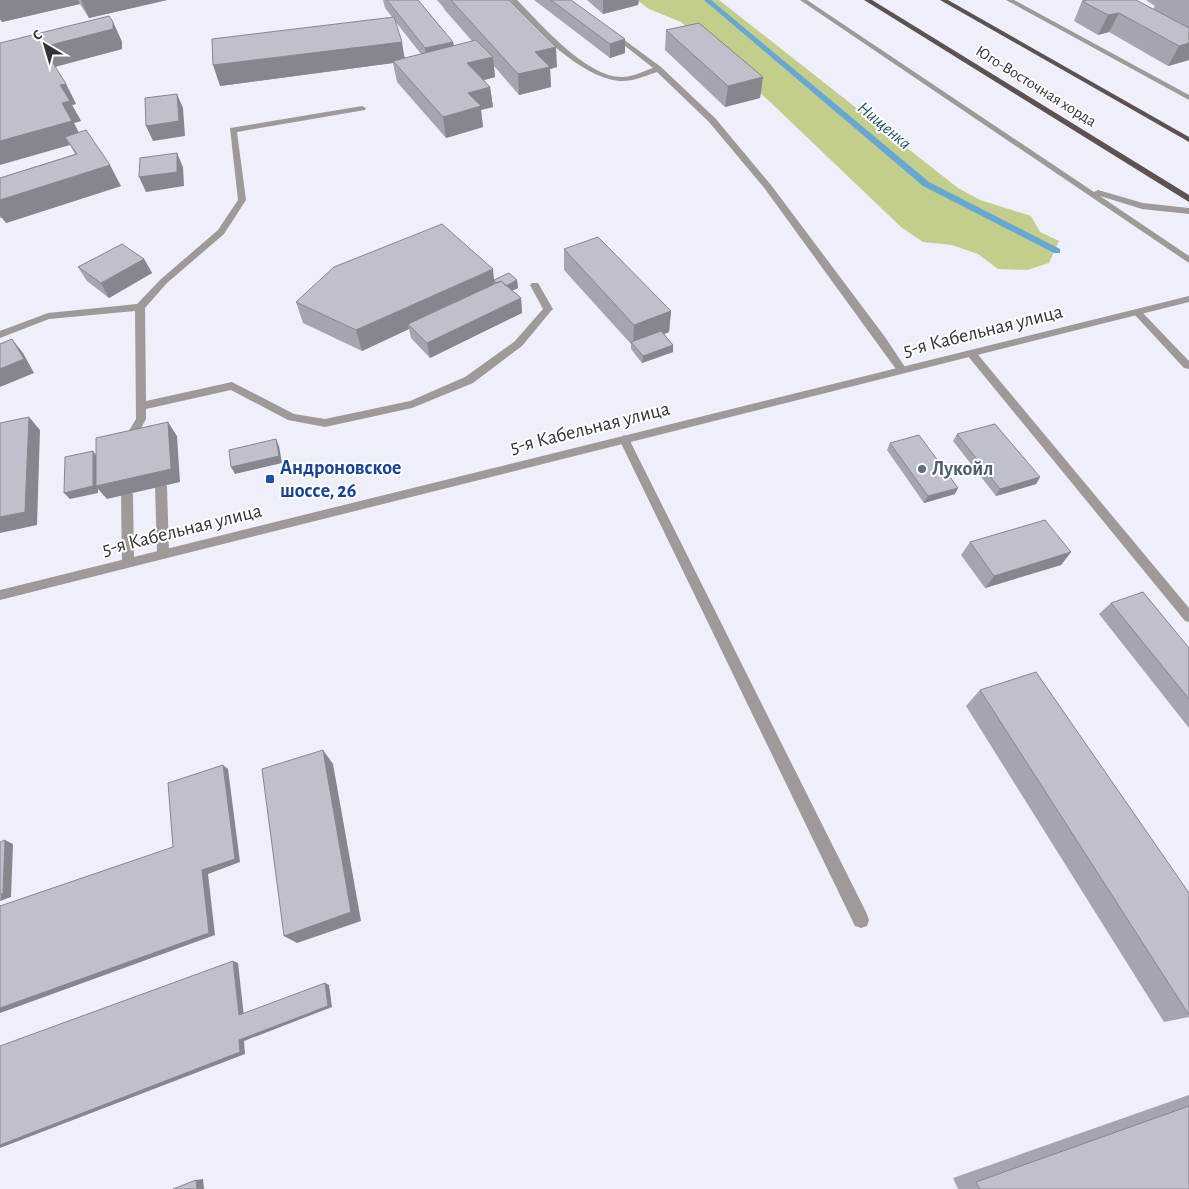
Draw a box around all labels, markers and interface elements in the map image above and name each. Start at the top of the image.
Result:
north arrow [20,20,70,70]
text: С [30,27,45,43]
street label: Юго-Восточная хорда [973,42,1099,130]
water label: Нищенка [854,99,914,153]
street label: 5-я Кабельная улица [901,301,1065,361]
street label: 5-я Кабельная улица [508,398,672,458]
place label: Андроновское шоссе, 26 [280,458,401,501]
place label: Лукойл [932,459,993,479]
marker: Лукойл [916,463,928,475]
marker: Андроновское шоссе, 26 [264,473,276,485]
street label: 5-я Кабельная улица [100,500,264,560]

